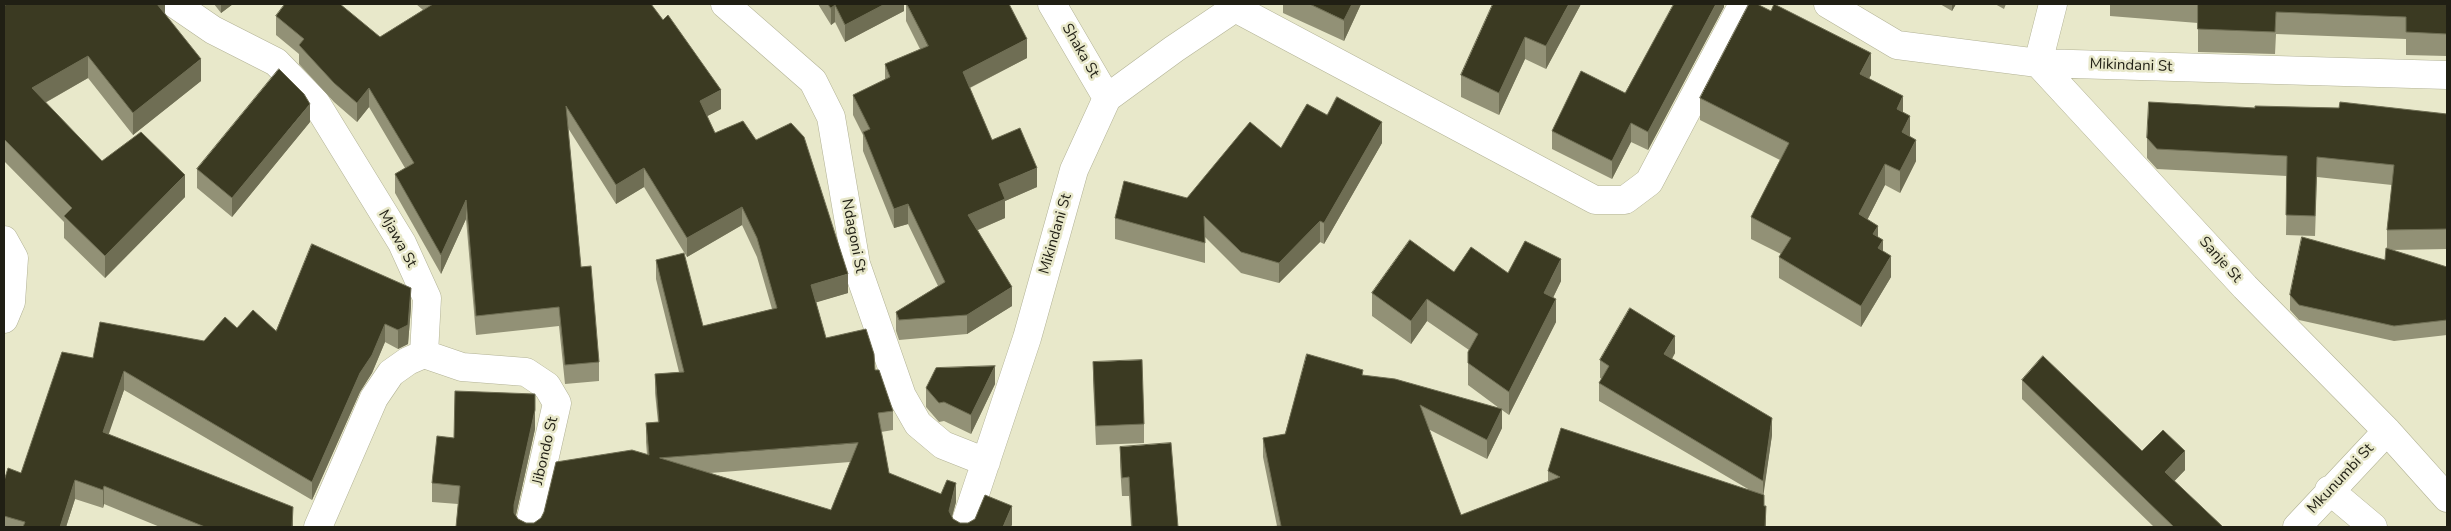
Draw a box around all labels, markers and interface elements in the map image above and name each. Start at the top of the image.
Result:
street label: Shaka St [1057,21,1103,81]
street label: Mikindani St [2089,56,2173,76]
street label: Mikindani St [1036,192,1076,276]
street label: Ndagoni St [837,197,869,275]
street label: Mjawa St [374,207,420,271]
street label: Sanje St [2195,233,2245,287]
street label: Jibondo St [529,415,563,487]
street label: Mkunumbi St [2304,440,2378,518]

